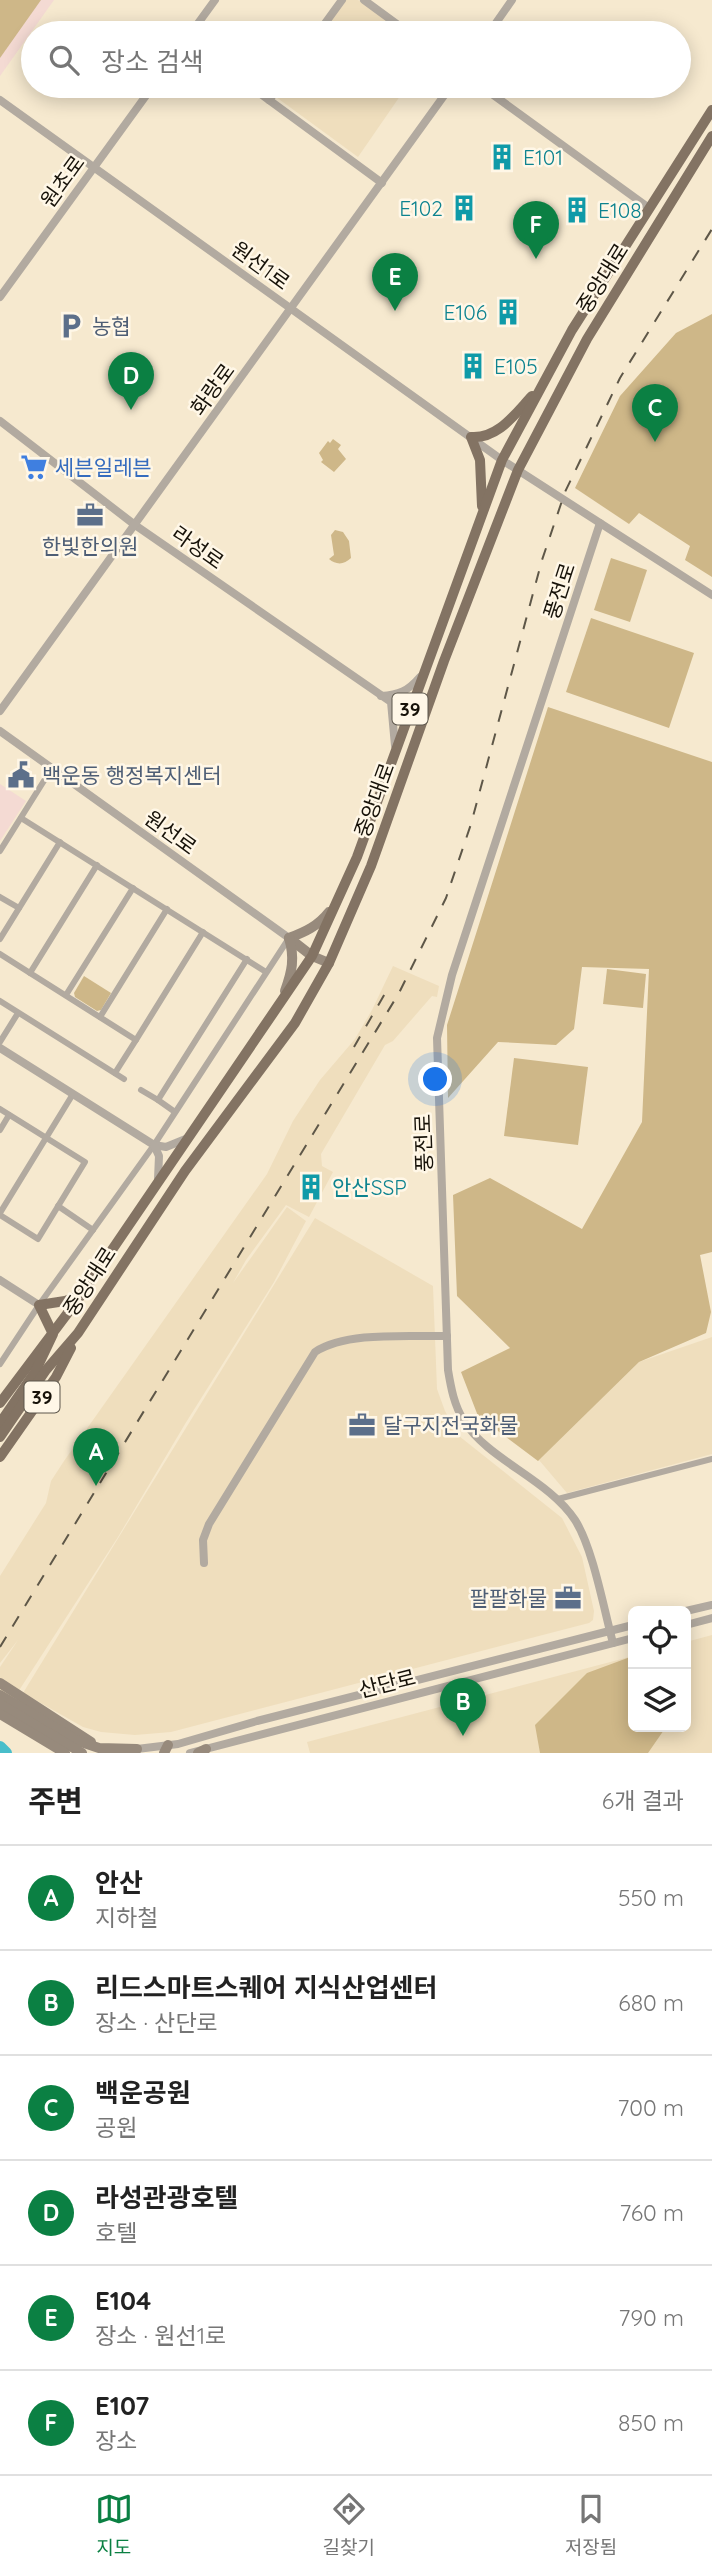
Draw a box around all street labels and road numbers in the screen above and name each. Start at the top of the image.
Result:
street label: 원초로 [34,150,90,212]
street label: 원선1로 [227,235,295,295]
street label: 중앙대로 [570,238,634,318]
street label: 화랑로 [184,358,240,420]
street label: 라성로 [167,520,229,574]
street label: 풍전로 [538,559,580,623]
road number: 39 [392,694,428,724]
street label: 중앙대로 [349,759,399,841]
street label: 원선로 [140,804,202,860]
street label: 풍전로 [409,1114,437,1172]
street label: 중앙대로 [57,1242,121,1320]
road number: 39 [24,1382,60,1413]
street label: 산단로 [356,1663,418,1703]

